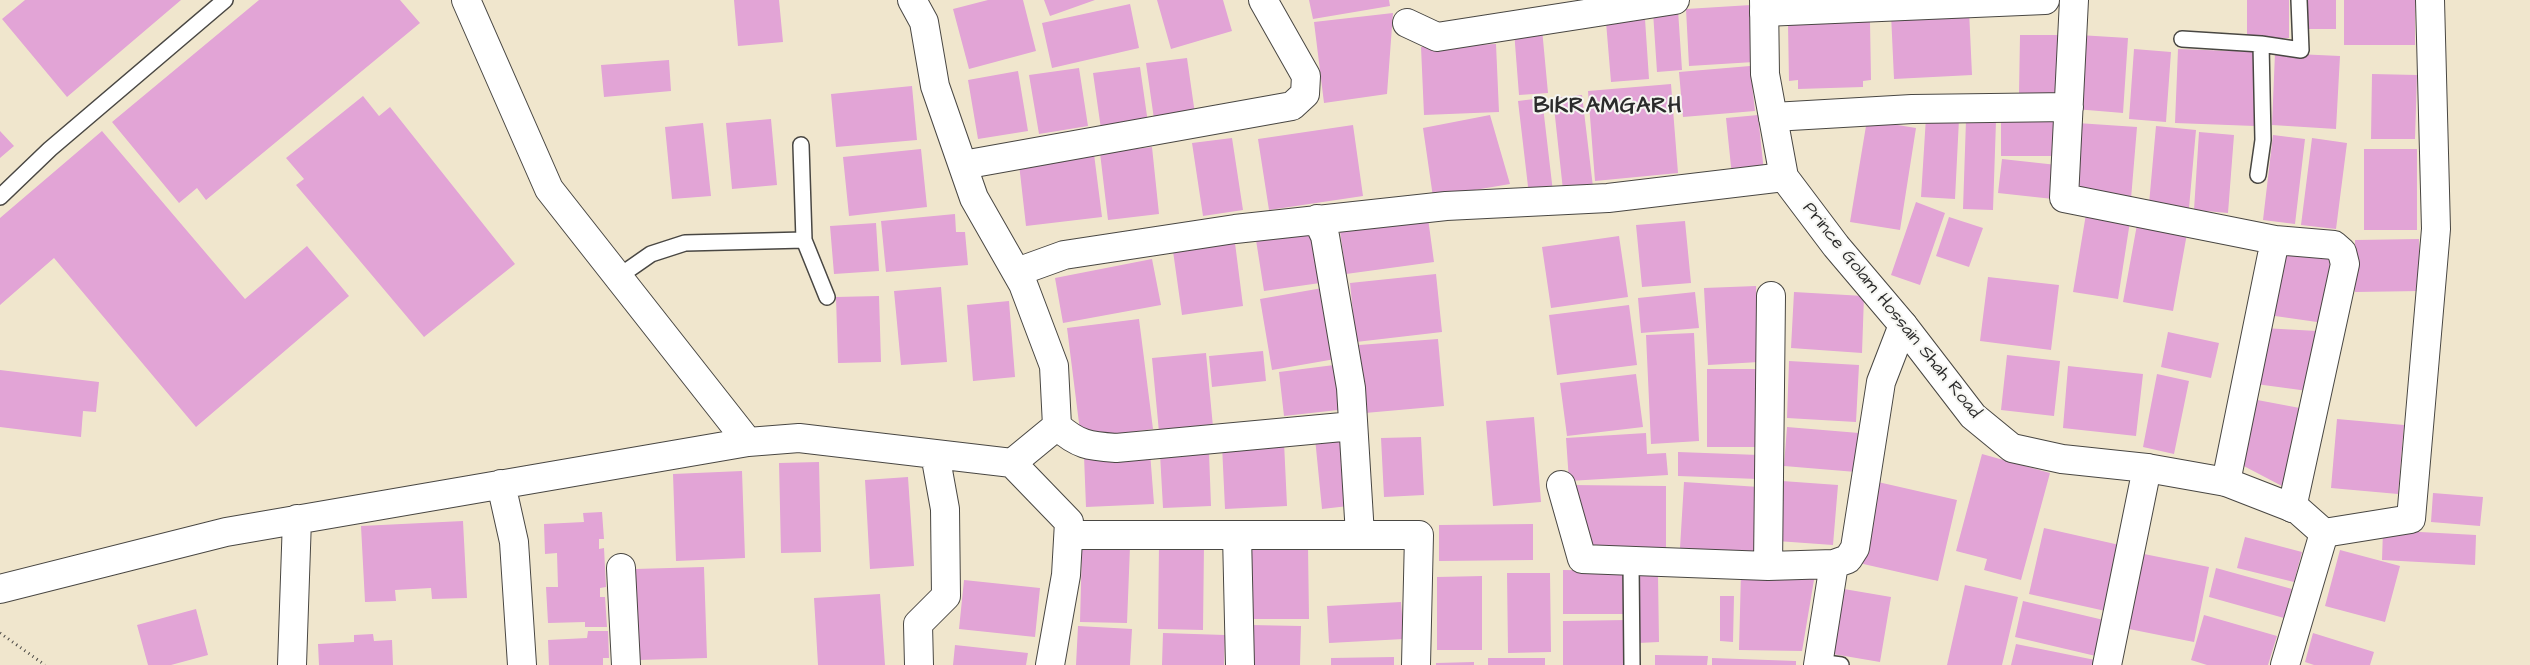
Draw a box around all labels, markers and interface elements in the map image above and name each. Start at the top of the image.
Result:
district label: BIKRAMGARH [1532,94,1684,120]
street label: Prince Golam Hossain Shah Road [1797,199,1985,423]

